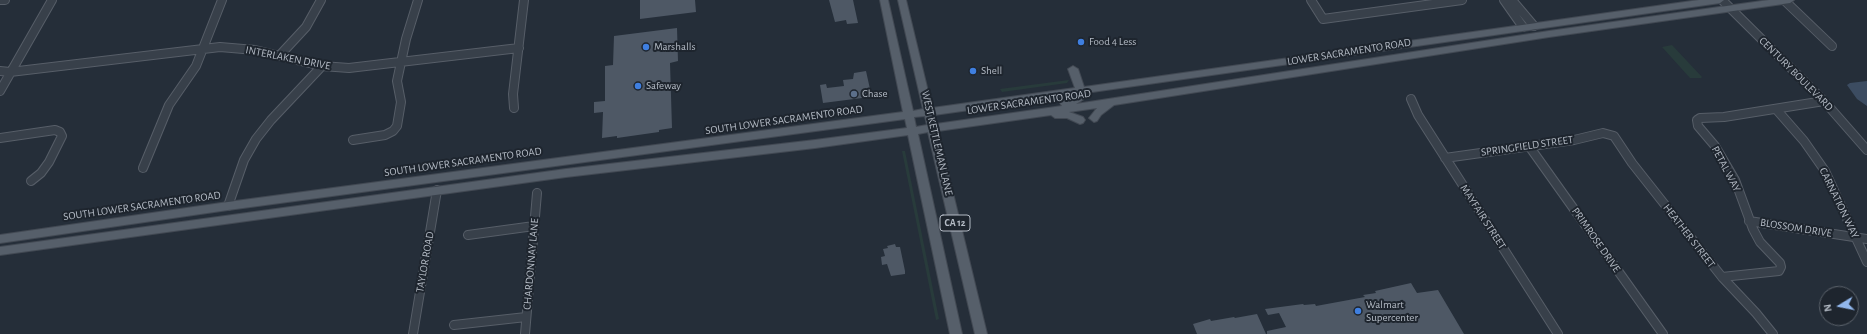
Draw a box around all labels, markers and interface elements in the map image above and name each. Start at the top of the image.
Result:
street label: CENTURY BOULEVARD [1756,34,1836,114]
place label: Food 4 Less [1089,35,1136,49]
street label: LOWER SACRAMENTO ROAD [1286,36,1412,68]
marker: Food 4 Less [1076,37,1086,47]
place label: Marshalls [654,40,695,54]
marker: Marshalls [641,42,651,52]
street label: INTERLAKEN DRIVE [244,43,332,73]
place label: Shell [981,64,1002,78]
marker: Shell [968,66,978,76]
place label: Safeway [646,79,681,93]
marker: Safeway [633,81,643,91]
place label: Chase [862,87,888,101]
street label: LOWER SACRAMENTO ROAD [966,87,1092,117]
marker: Chase [849,89,859,99]
street label: WEST KETTLEMAN LANE [918,89,956,197]
street label: SOUTH LOWER SACRAMENTO ROAD [704,102,864,138]
street label: SPRINGFIELD STREET [1480,133,1574,159]
street label: SOUTH LOWER SACRAMENTO ROAD [383,144,543,180]
street label: PETAL WAY [1708,144,1744,194]
street label: CARNATION WAY [1816,165,1862,241]
street label: MAYFAIR STREET [1457,182,1509,252]
street label: SOUTH LOWER SACRAMENTO ROAD [62,188,222,224]
street label: HEATHER STREET [1660,202,1718,270]
street label: PRIMROSE DRIVE [1569,205,1623,275]
road number: CA 12 [940,215,970,231]
street label: BLOSSOM DRIVE [1759,216,1833,240]
street label: CHARDONNAY LANE [520,218,542,310]
street label: TAYLOR ROAD [413,230,437,294]
north arrow [1819,286,1859,326]
place label: Walmart Supercenter [1366,298,1418,324]
text: N [1822,303,1834,313]
marker: Walmart Supercenter [1353,306,1363,316]

